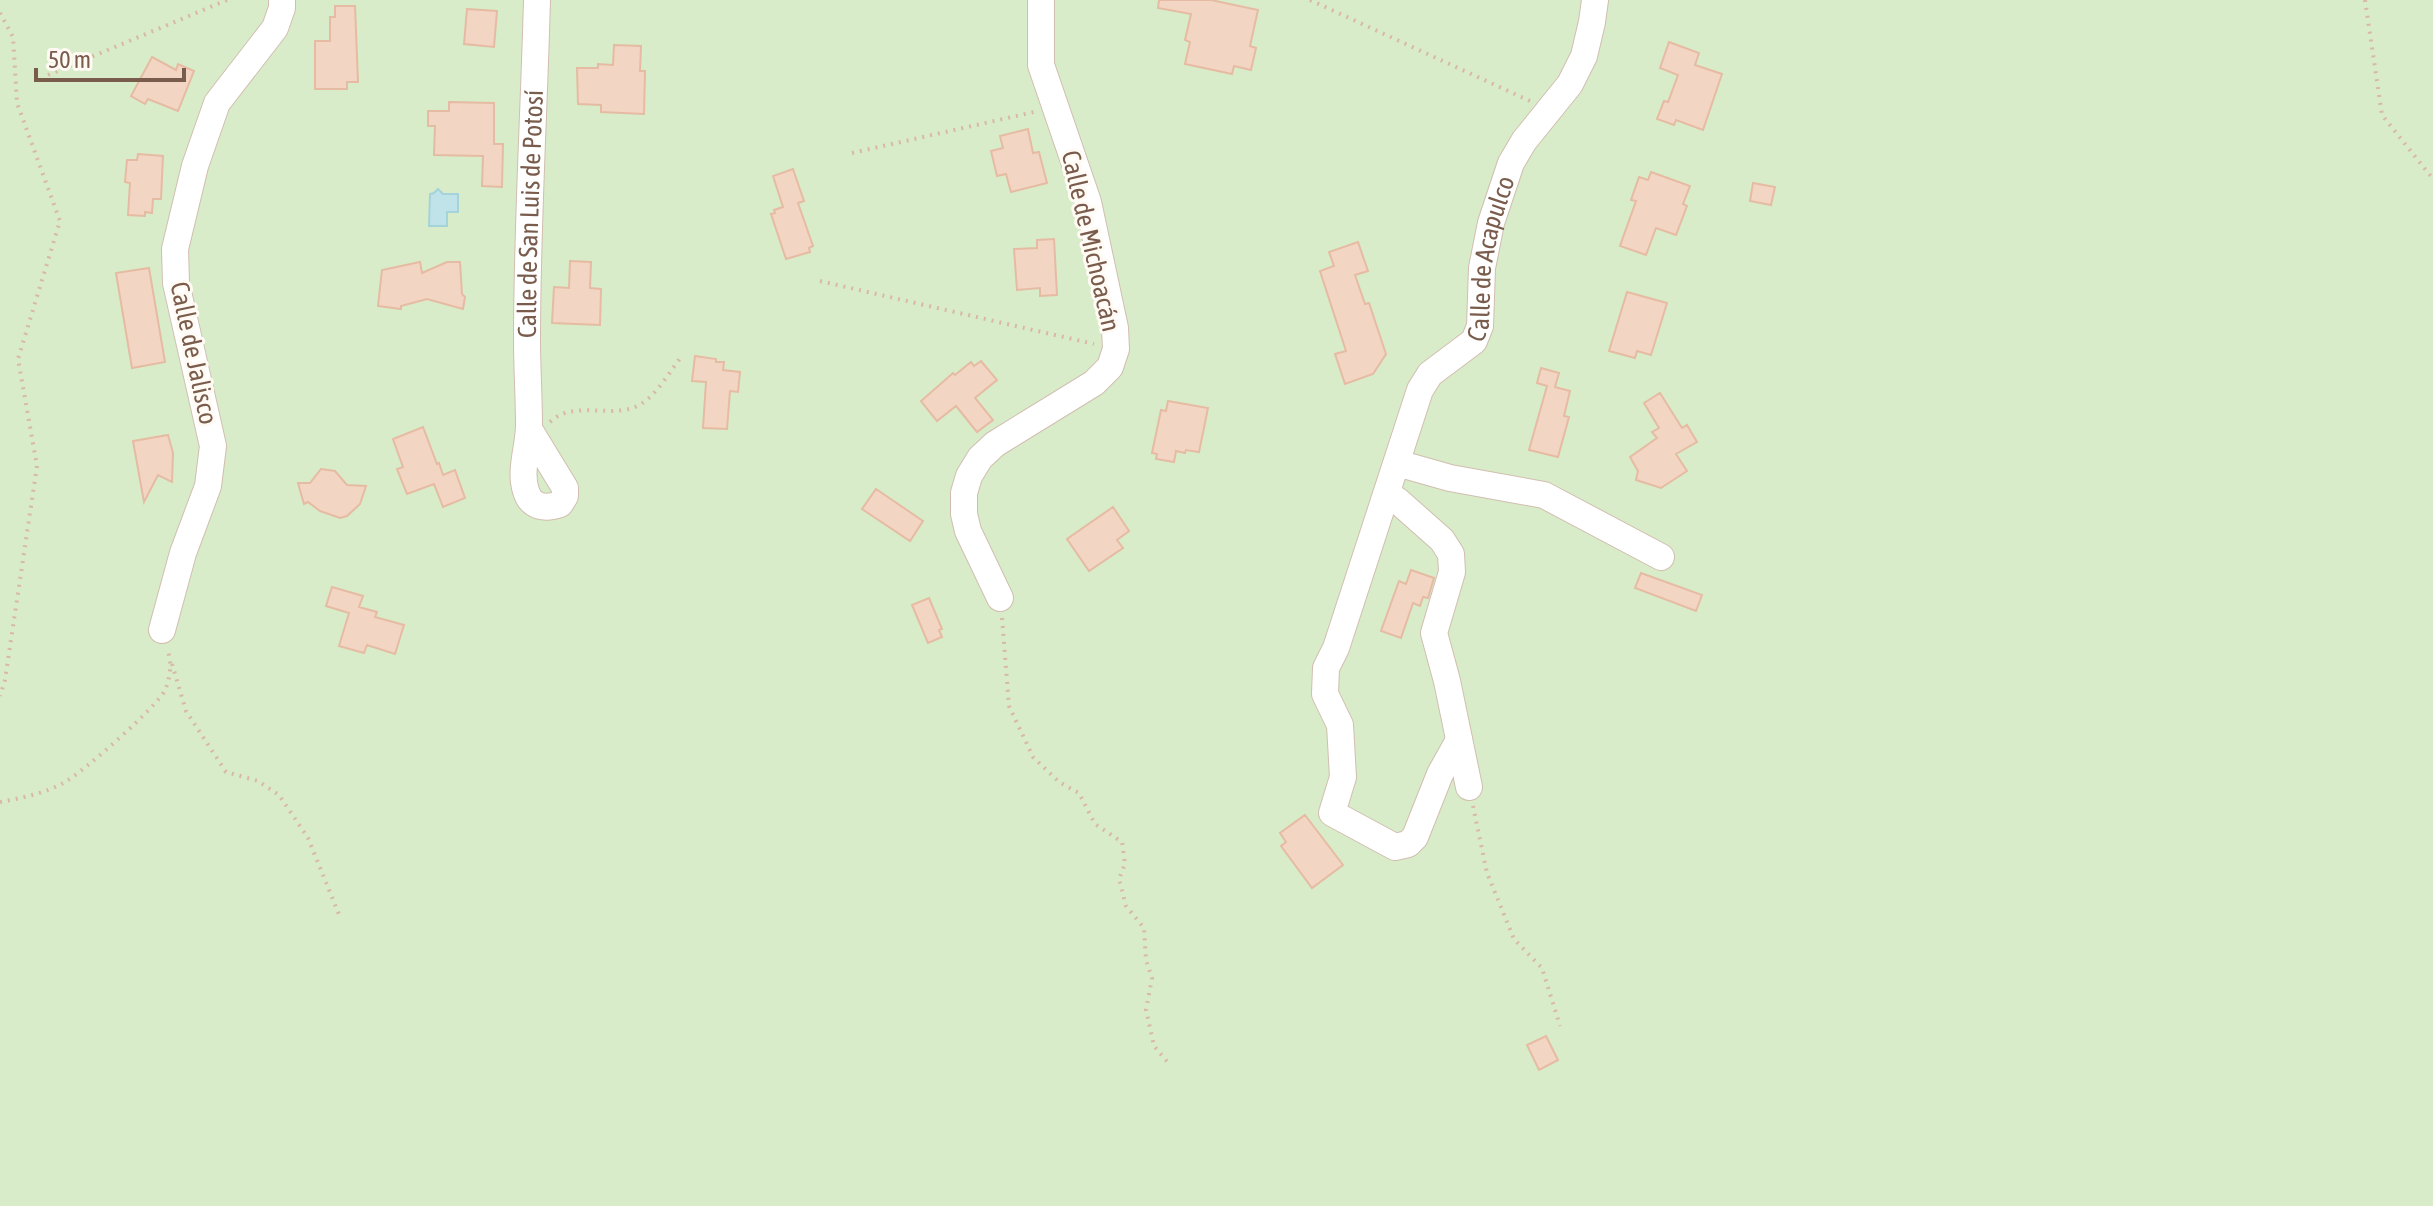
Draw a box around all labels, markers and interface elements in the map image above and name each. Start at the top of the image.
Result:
scale bar [36,32,184,82]
text: 50 m [48,46,91,73]
street label: Calle de San Luis de Potosí [512,89,549,338]
street label: Calle de Michoacán [1056,148,1126,334]
street label: Calle de Acapulco [1460,172,1521,346]
street label: Calle de Jalisco [164,279,224,427]

